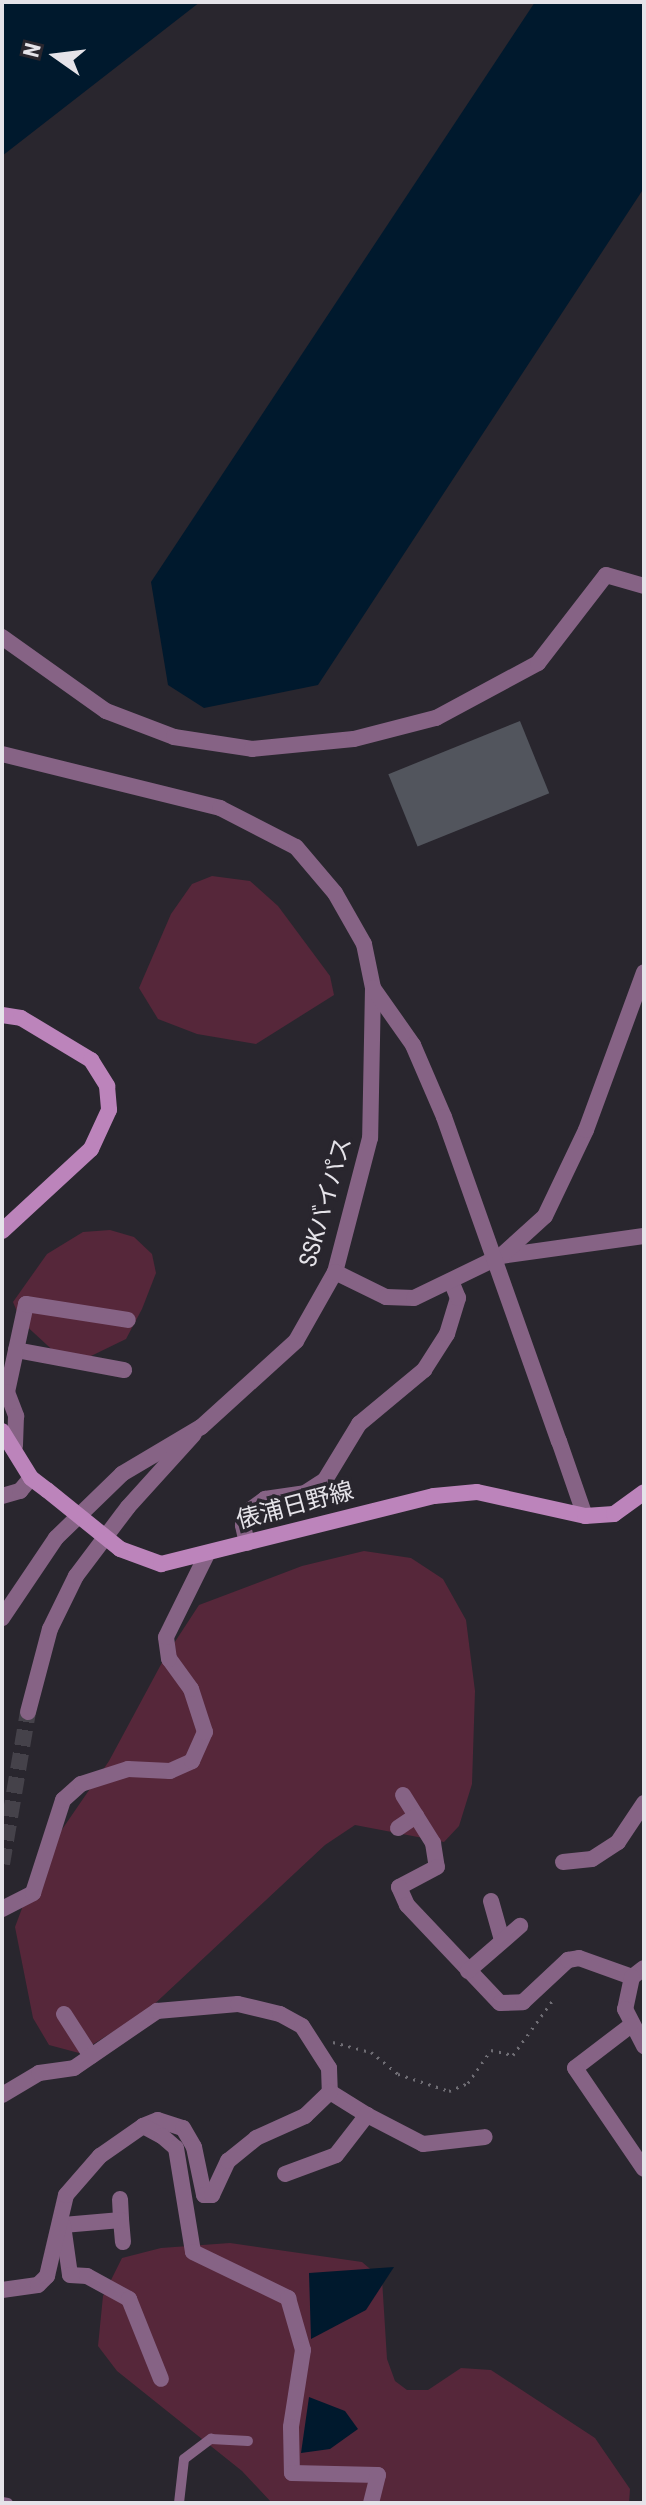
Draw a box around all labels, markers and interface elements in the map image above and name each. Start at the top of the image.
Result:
north arrow [16,16,96,96]
text: N [18,41,46,60]
street label: SSKバイパス [294,1134,358,1270]
street label: 俵浦日野線 [233,1477,357,1535]

